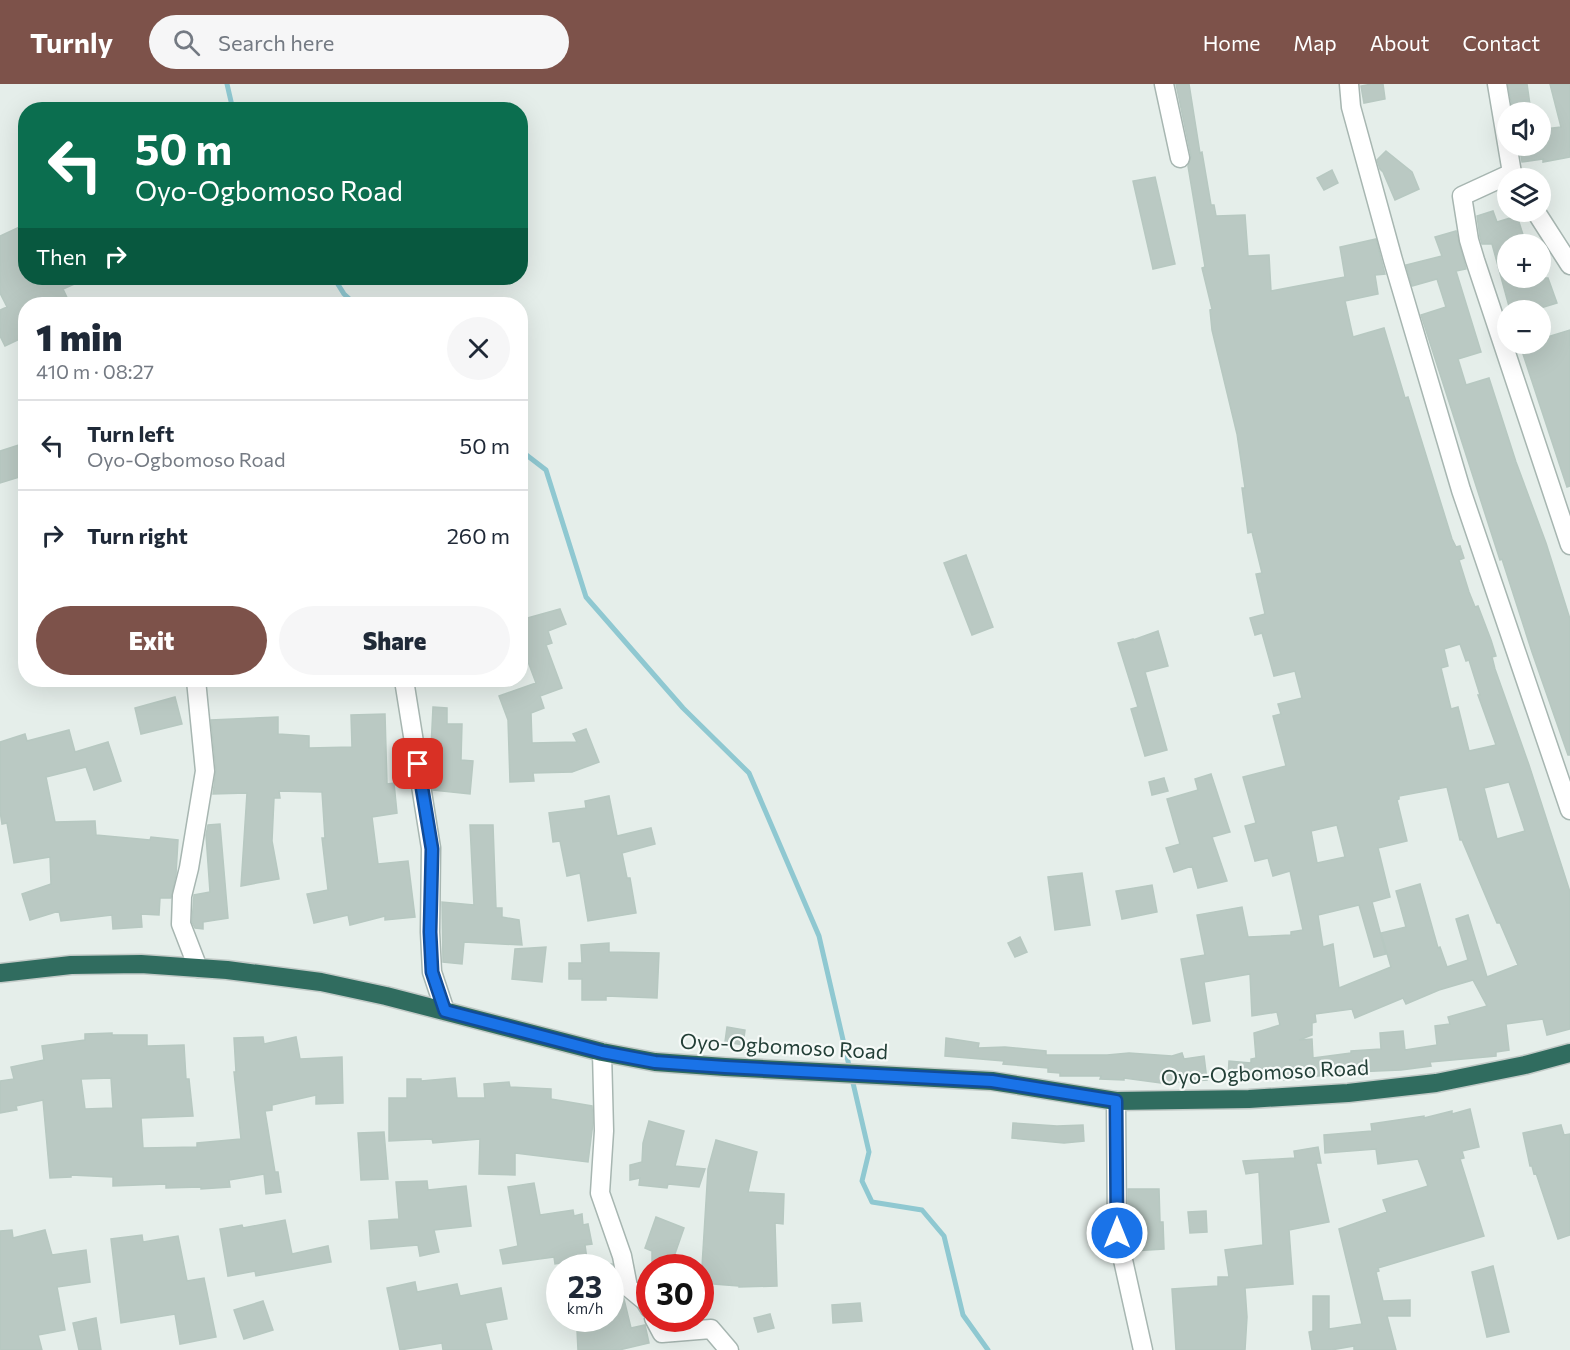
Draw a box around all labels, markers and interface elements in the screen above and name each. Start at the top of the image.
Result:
search box [149,15,569,69]
text: Turnly [30,25,113,59]
icon: search [170,26,203,59]
text: Search here [218,29,334,56]
text: Home [1203,30,1260,55]
text: Map [1293,30,1337,55]
text: About [1370,30,1429,55]
text: Contact [1462,30,1540,55]
map controls [1497,102,1551,354]
button: sound [1497,102,1551,156]
text: 50 m [135,122,232,174]
icon: left [36,126,114,204]
button: layers [1497,168,1551,222]
text: Oyo-Ogbomoso Road [135,174,403,207]
button: + [1497,234,1551,288]
icon: right [99,240,132,273]
text: Then [36,243,87,270]
button: − [1497,300,1551,354]
text: 1 min [36,314,122,358]
button: close [447,317,510,380]
text: 410 m · 08:27 [36,359,154,383]
text: Turn left [87,420,174,447]
icon: left [36,429,69,462]
text: 50 m [460,432,510,459]
text: Oyo-Ogbomoso Road [87,447,285,471]
icon: right [36,519,69,552]
text: Turn right [87,522,188,549]
text: 260 m [447,522,510,549]
button: Exit [36,606,267,675]
button: Share [279,606,510,675]
pin [392,738,443,789]
icon: arrive [401,747,434,780]
street label: Oyo-Ogbomoso Road [679,1028,889,1063]
street label: Oyo-Ogbomoso Road [1160,1054,1370,1089]
position arrow [1085,1201,1149,1265]
speed limit sign: 30 [636,1254,714,1332]
text: 23 [568,1267,602,1304]
text: km/h [567,1299,603,1317]

